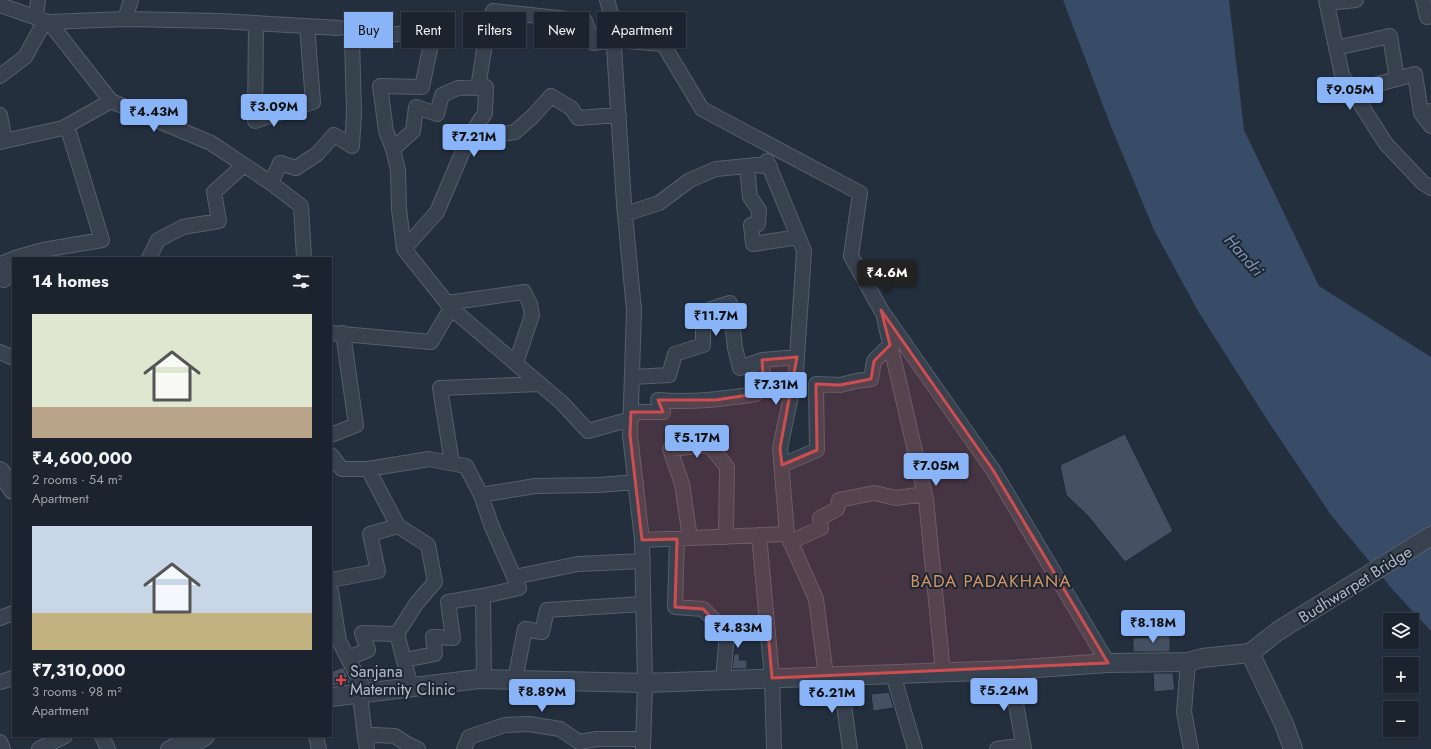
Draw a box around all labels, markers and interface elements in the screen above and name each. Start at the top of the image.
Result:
chip: Buy [344,12,393,48]
chip: Rent [401,12,455,48]
chip: Filters [463,12,526,48]
chip: New [534,12,589,48]
chip: Apartment [597,12,686,48]
pin: ₹9.05M [1317,77,1383,111]
text: ₹9.05M [1326,80,1374,99]
pin: ₹3.09M [241,94,307,128]
text: ₹3.09M [250,97,298,116]
pin: ₹4.43M [121,99,187,133]
text: ₹4.43M [129,102,179,121]
pin: ₹7.21M [441,124,507,158]
text: ₹7.21M [452,127,496,146]
water label: Handri [1219,229,1270,282]
pin: ₹4.6M [859,260,915,294]
text: ₹4.6M [867,263,907,282]
text: 14 homes [32,269,109,293]
icon: filters [290,270,312,292]
pin: ₹11.7M [683,303,749,337]
text: ₹11.7M [694,306,738,325]
icon: home [136,340,208,412]
pin: ₹7.31M [743,372,809,406]
text: ₹7.31M [754,375,798,394]
pin: ₹5.17M [664,425,730,459]
text: ₹5.17M [674,428,720,447]
text: ₹4,600,000 [32,446,132,470]
pin: ₹7.05M [903,453,969,487]
text: ₹7.05M [913,456,959,475]
text: 2 rooms · 54 m² [32,470,122,489]
text: Apartment [32,489,89,508]
street label: Budhwarpet Bridge [1294,540,1416,629]
icon: home [136,552,208,624]
district label: BADA PADAKHANA [911,569,1071,593]
pin: ₹8.18M [1120,610,1186,644]
text: ₹8.18M [1130,613,1176,632]
map controls [1383,613,1419,737]
button: layers [1383,613,1419,649]
pin: ₹4.83M [705,615,771,649]
text: ₹4.83M [714,618,762,637]
button: + [1383,657,1419,693]
text: ₹7,310,000 [32,658,126,682]
place label: Sanjana Maternity Clinic [350,660,455,701]
marker: Sanjana Maternity Clinic [335,674,347,686]
pin: ₹5.24M [971,678,1037,712]
pin: ₹8.89M [509,679,575,713]
pin: ₹6.21M [799,680,865,714]
text: ₹5.24M [979,681,1029,700]
text: 3 rooms · 98 m² [32,682,122,701]
text: ₹8.89M [518,682,566,701]
text: ₹6.21M [808,683,856,702]
text: Apartment [32,701,89,720]
button: − [1383,701,1419,737]

